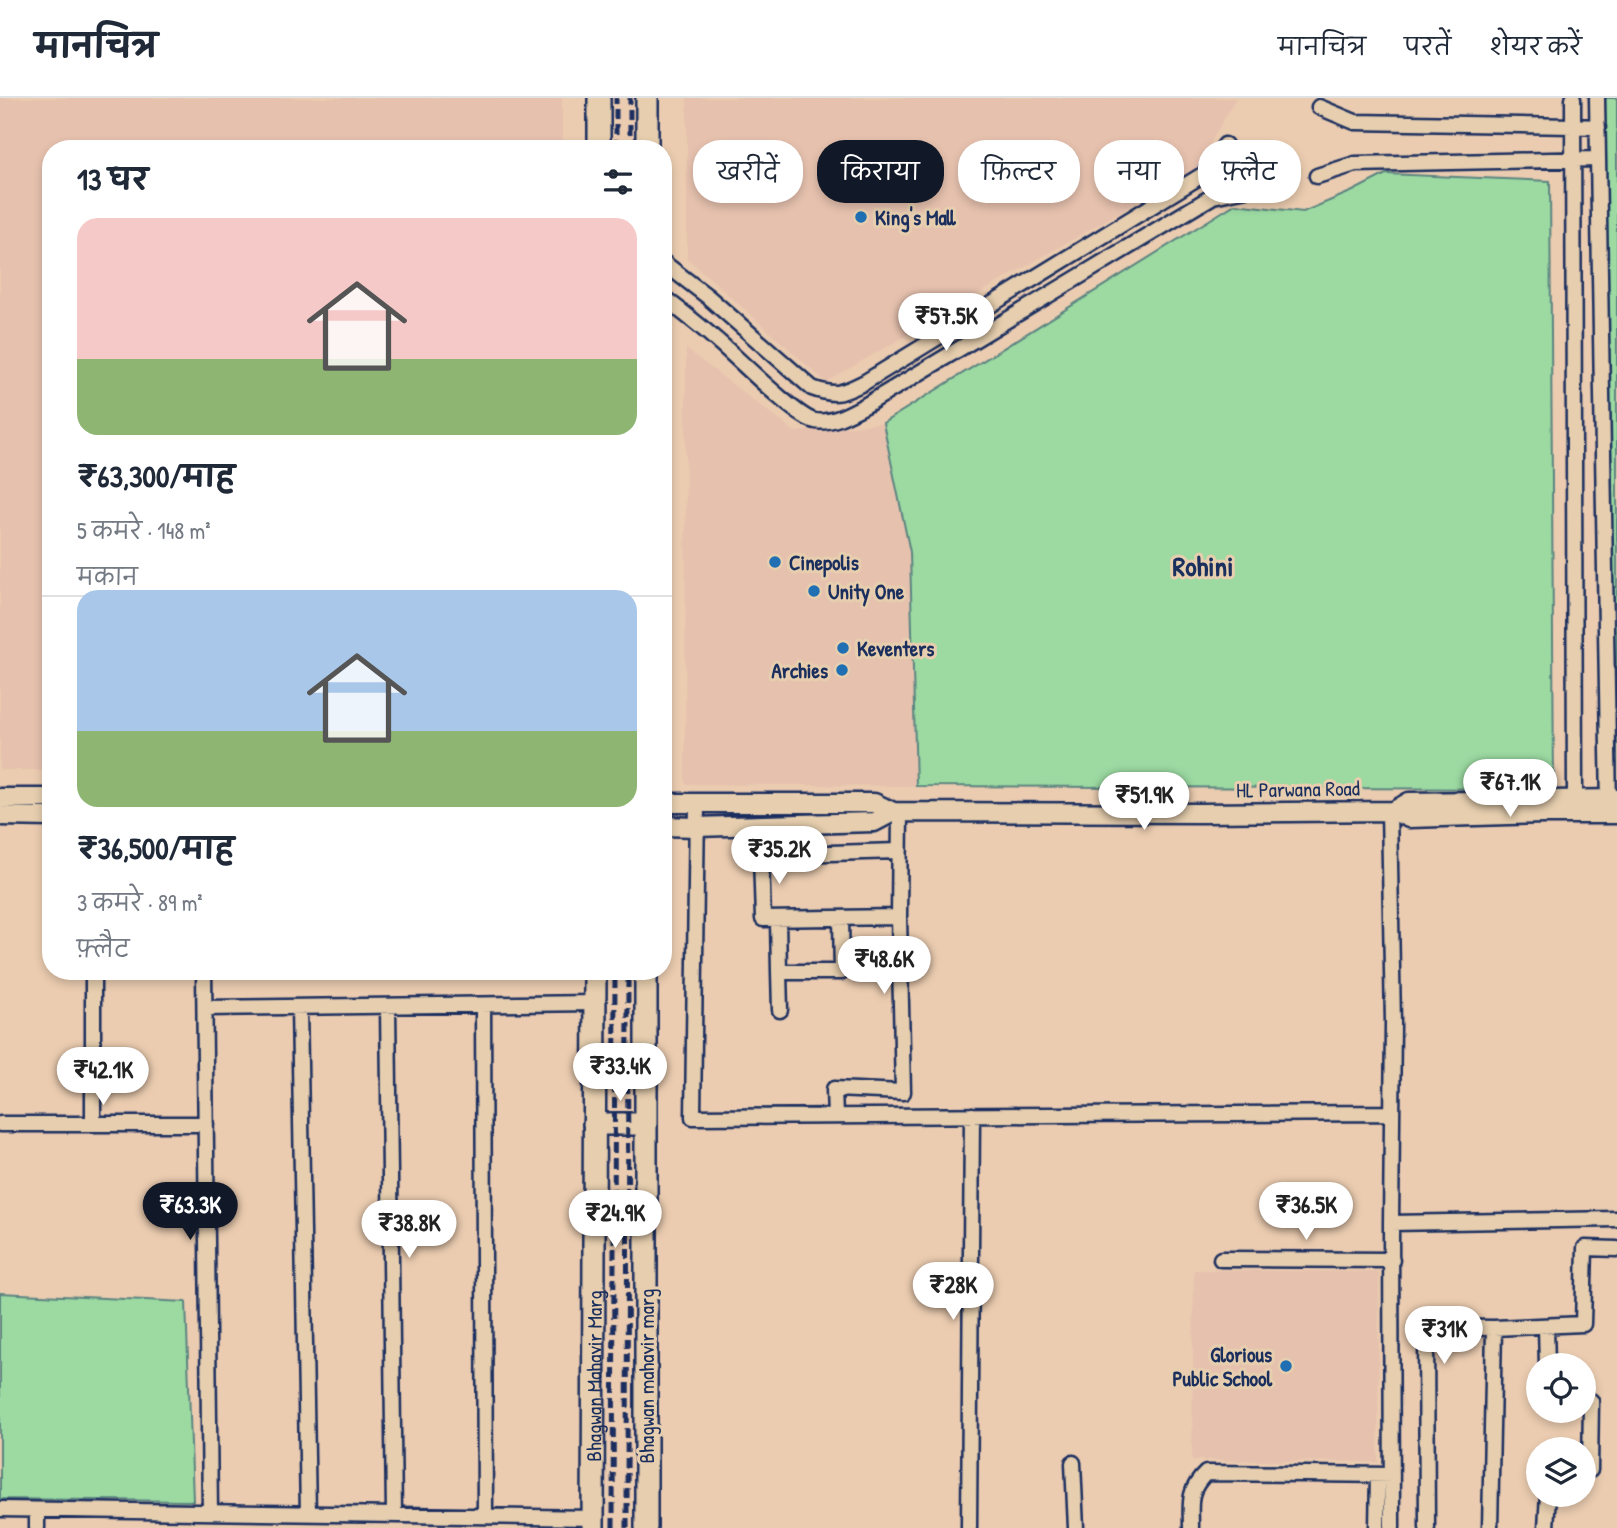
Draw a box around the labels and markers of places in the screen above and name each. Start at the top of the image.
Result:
place label: King's Mall [875,203,957,233]
marker: King's Mall [853,209,869,225]
pin: ₹57.5K [889,294,1003,353]
place label: Cinepolis [789,548,859,578]
marker: Cinepolis [767,554,783,570]
place label: Unity One [828,577,905,607]
marker: Unity One [806,583,822,599]
place label: Keventers [857,634,934,663]
marker: Keventers [835,640,851,656]
place label: Archies [772,656,828,685]
marker: Archies [834,662,850,678]
pin: ₹67.1K [1453,760,1567,819]
pin: ₹51.9K [1087,772,1201,832]
pin: ₹35.2K [722,826,836,886]
pin: ₹48.6K [827,936,941,996]
pin: ₹33.4K [563,1044,677,1103]
pin: ₹42.1K [46,1048,160,1107]
pin: ₹63.3K [133,1182,247,1242]
pin: ₹36.5K [1249,1182,1363,1242]
pin: ₹24.9K [558,1190,672,1250]
pin: ₹38.8K [352,1200,466,1260]
pin: ₹28K [912,1262,994,1322]
pin: ₹31K [1403,1306,1485,1366]
place label: Glorious Public School [1172,1340,1272,1393]
marker: Glorious Public School [1278,1358,1294,1374]

